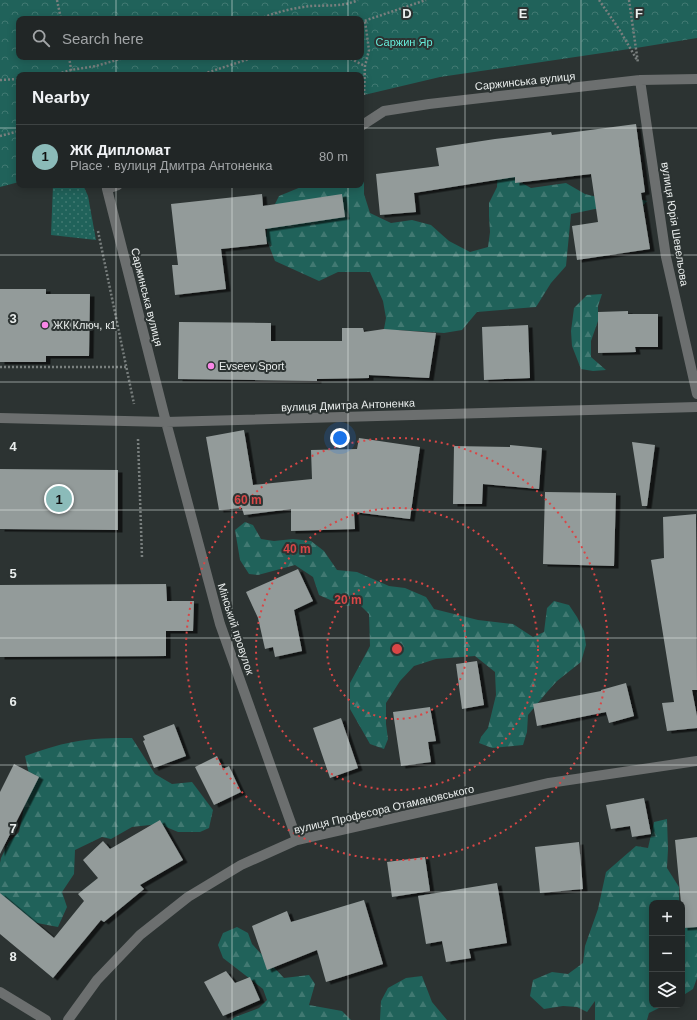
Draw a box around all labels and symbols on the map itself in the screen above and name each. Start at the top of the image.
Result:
text: D [402,6,412,21]
text: E [519,6,528,21]
text: F [635,6,643,21]
park label: Саржин Яр [376,36,433,48]
street label: Саржинська вулиця [474,70,576,92]
street label: вулиця Юрія Шевельова [659,161,691,288]
street label: Саржинська вулиця [129,247,165,347]
text: 3 [9,311,17,326]
place label: ЖК Ключ, к1 [53,319,116,331]
marker: ЖК Ключ, к1 [40,320,50,330]
place label: Evseev Sport [219,360,284,372]
marker: Evseev Sport [206,361,216,371]
street label: вулиця Дмитра Антоненка [281,397,416,413]
your location [330,428,350,448]
text: 4 [9,439,17,454]
pin: 1 [46,484,72,514]
text: 60 m [234,493,262,507]
text: 40 m [283,542,311,556]
text: 5 [9,566,17,581]
street label: Мінський провулок [216,582,257,676]
text: 20 m [334,593,362,607]
centre of rings [390,642,404,656]
text: 6 [9,694,17,709]
street label: вулиця Професора Отамановського [293,782,475,836]
text: 7 [9,821,17,836]
text: 8 [9,949,17,964]

